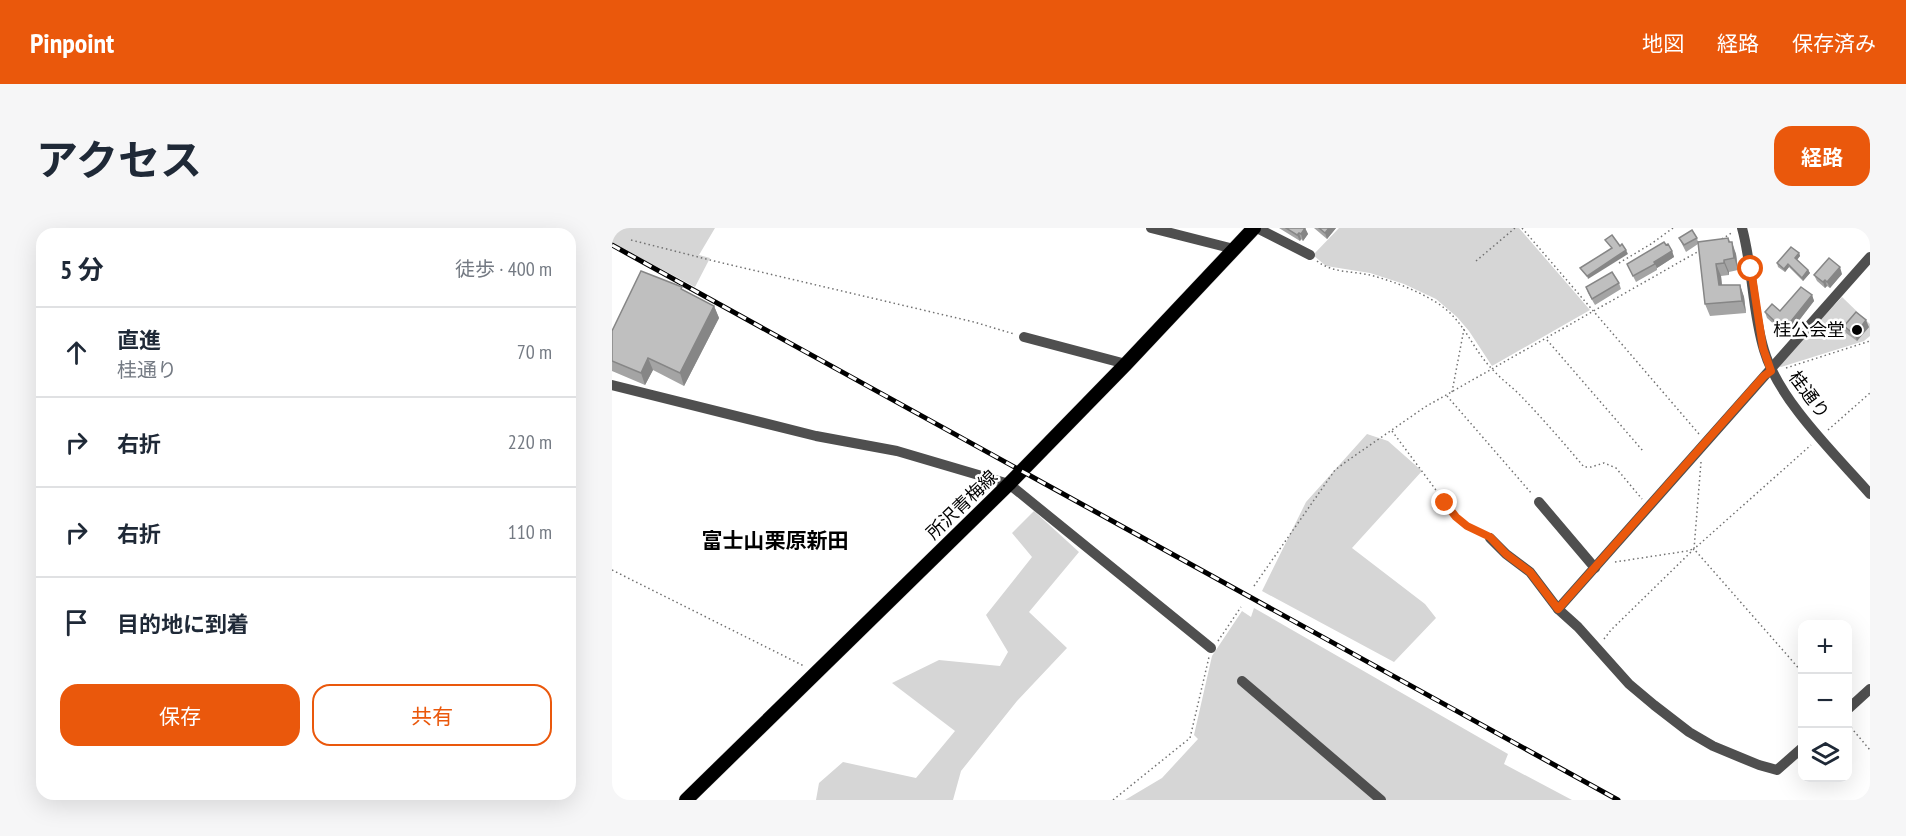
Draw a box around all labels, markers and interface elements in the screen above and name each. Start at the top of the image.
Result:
text: Pinpoint [30,24,114,61]
text: 地図 [1642,30,1684,57]
text: 経路 [1717,30,1759,57]
text: 保存済み [1792,30,1876,57]
button: 経路 [1774,126,1870,186]
text: アクセス [36,132,202,187]
text: 5 分 [60,253,104,286]
route start [1737,255,1763,281]
text: 徒歩 · 400 m [455,256,552,282]
place label: 桂公会堂 [1773,318,1845,341]
marker: 桂公会堂 [1850,323,1864,337]
text: 直進 [117,326,161,354]
icon: ahead [60,336,93,369]
text: 70 m [517,339,552,365]
text: 桂通り [117,357,177,383]
street label: 桂通り [1784,366,1835,423]
icon: right [60,426,93,459]
text: 220 m [508,429,552,455]
text: 右折 [117,430,161,458]
street label: 所沢青梅線 [921,465,1002,544]
route end [1431,489,1457,515]
icon: right [60,516,93,549]
text: 110 m [508,519,552,545]
text: 右折 [117,520,161,548]
district label: 富士山栗原新田 [702,527,849,554]
icon: arrive [60,606,93,639]
text: 目的地に到着 [117,610,249,638]
map controls [1798,620,1852,782]
button: + [1798,620,1852,674]
button: − [1798,674,1852,728]
button: 保存 [60,684,300,746]
button: 共有 [312,684,552,746]
button: layers [1798,728,1852,782]

